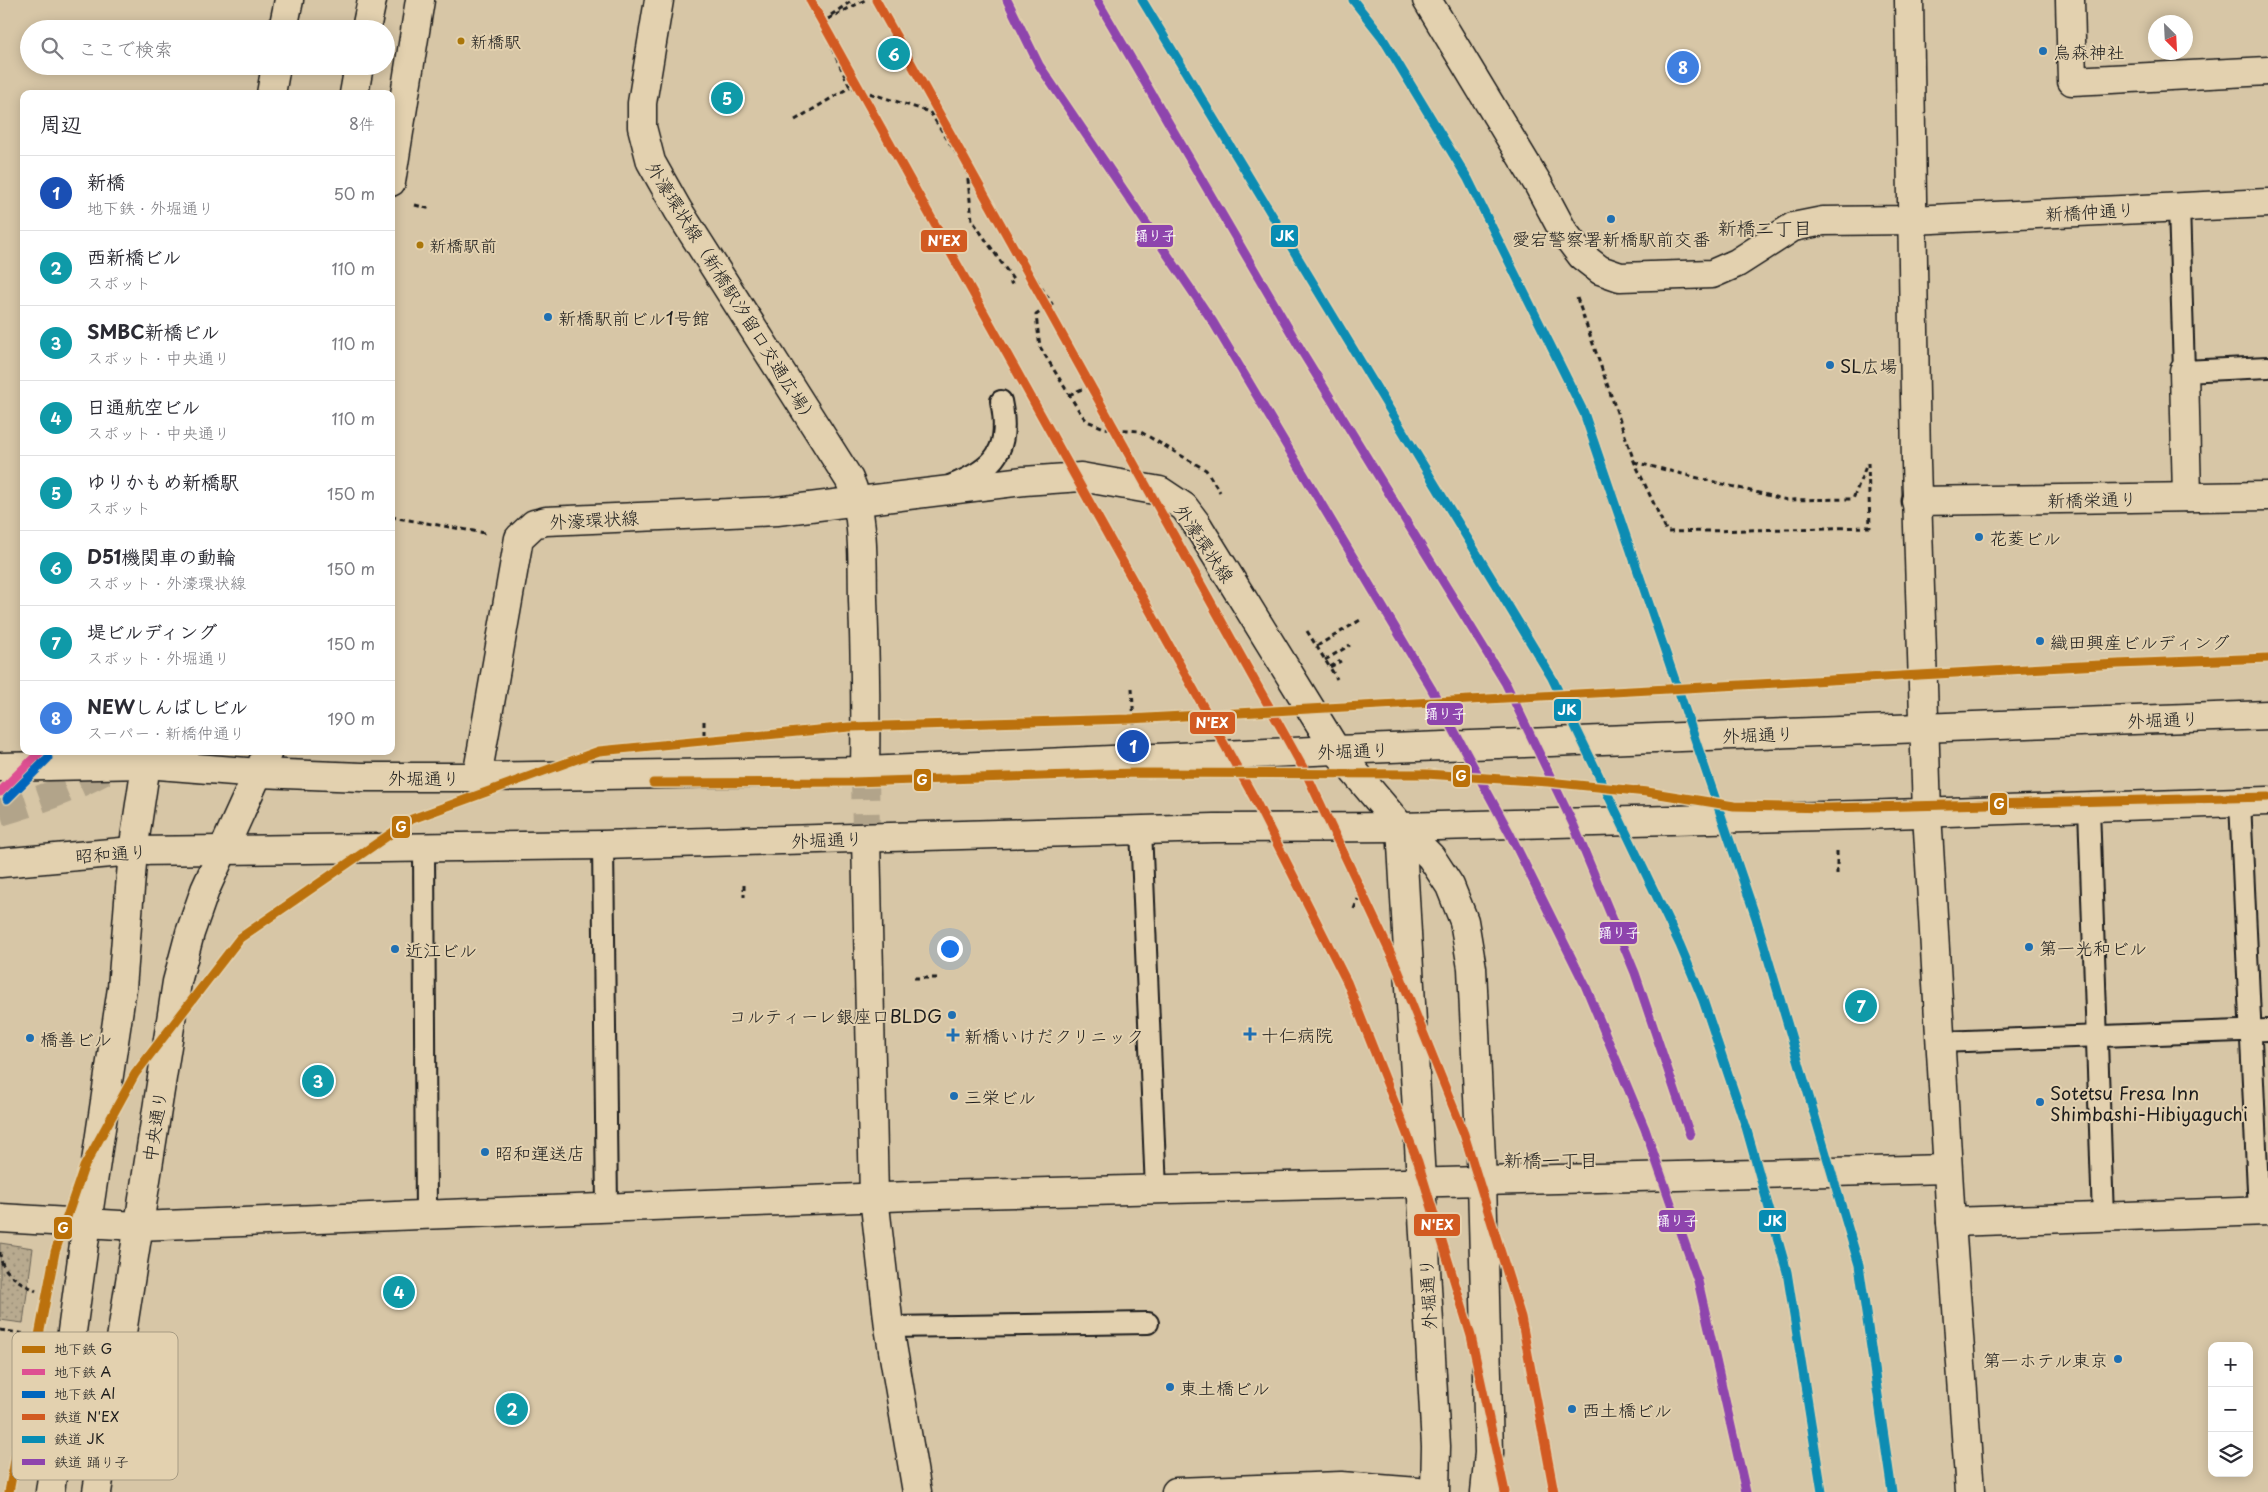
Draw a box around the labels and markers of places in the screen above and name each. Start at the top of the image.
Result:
place label: 新橋駅 [470,28,521,54]
pin: 6 [878,35,910,73]
marker: 新橋駅 [456,36,466,46]
place label: 烏森神社 [2053,38,2125,65]
marker: 烏森神社 [2037,45,2049,57]
pin: 8 [1667,48,1699,86]
pin: 5 [711,79,743,117]
marker: 愛宕警察署新橋駅前交番 [1605,213,1617,225]
place label: 愛宕警察署新橋駅前交番 [1512,225,1710,252]
place label: 新橋駅前 [429,232,497,258]
marker: 新橋駅前 [415,240,425,250]
place label: 新橋駅前ビル1号館 [558,304,710,331]
marker: 新橋駅前ビル1号館 [542,311,554,323]
place label: SL広場 [1840,352,1897,379]
marker: SL広場 [1824,359,1836,371]
place label: 花菱ビル [1989,524,2061,551]
marker: 花菱ビル [1973,531,1985,543]
place label: 織田興産ビルディング [2050,628,2230,655]
marker: 織田興産ビルディング [2034,635,2046,647]
pin: 1 [1117,727,1149,765]
place label: 第一光和ビル [2039,934,2147,961]
place label: 近江ビル [405,936,477,963]
marker: 第一光和ビル [2023,941,2035,953]
marker: 近江ビル [389,943,401,955]
pin: 7 [1845,987,1877,1025]
place label: コルティーレ銀座口BLDG [728,1002,942,1029]
marker: コルティーレ銀座口BLDG [946,1009,958,1021]
place label: 十仁病院 [1261,1021,1333,1048]
place label: 新橋いけだクリニック [964,1022,1144,1049]
place label: 橋善ビル [40,1025,112,1052]
marker: 十仁病院 [1243,1027,1257,1041]
marker: 新橋いけだクリニック [946,1028,960,1042]
marker: 橋善ビル [24,1032,36,1044]
pin: 3 [302,1062,334,1100]
place label: Sotetsu Fresa Inn Shimbashi-Hibiyaguchi [2050,1079,2248,1127]
place label: 三栄ビル [964,1083,1036,1110]
marker: 三栄ビル [948,1090,960,1102]
marker: Sotetsu Fresa Inn Shimbashi-Hibiyaguchi [2034,1096,2046,1108]
place label: 昭和運送店 [495,1139,585,1166]
marker: 昭和運送店 [479,1146,491,1158]
pin: 4 [383,1273,415,1311]
place label: 第一ホテル東京 [1983,1346,2108,1373]
marker: 第一ホテル東京 [2112,1353,2124,1365]
place label: 東土橋ビル [1180,1374,1270,1401]
marker: 東土橋ビル [1164,1381,1176,1393]
pin: 2 [496,1390,528,1428]
place label: 西土橋ビル [1582,1396,1672,1423]
marker: 西土橋ビル [1566,1403,1578,1415]

